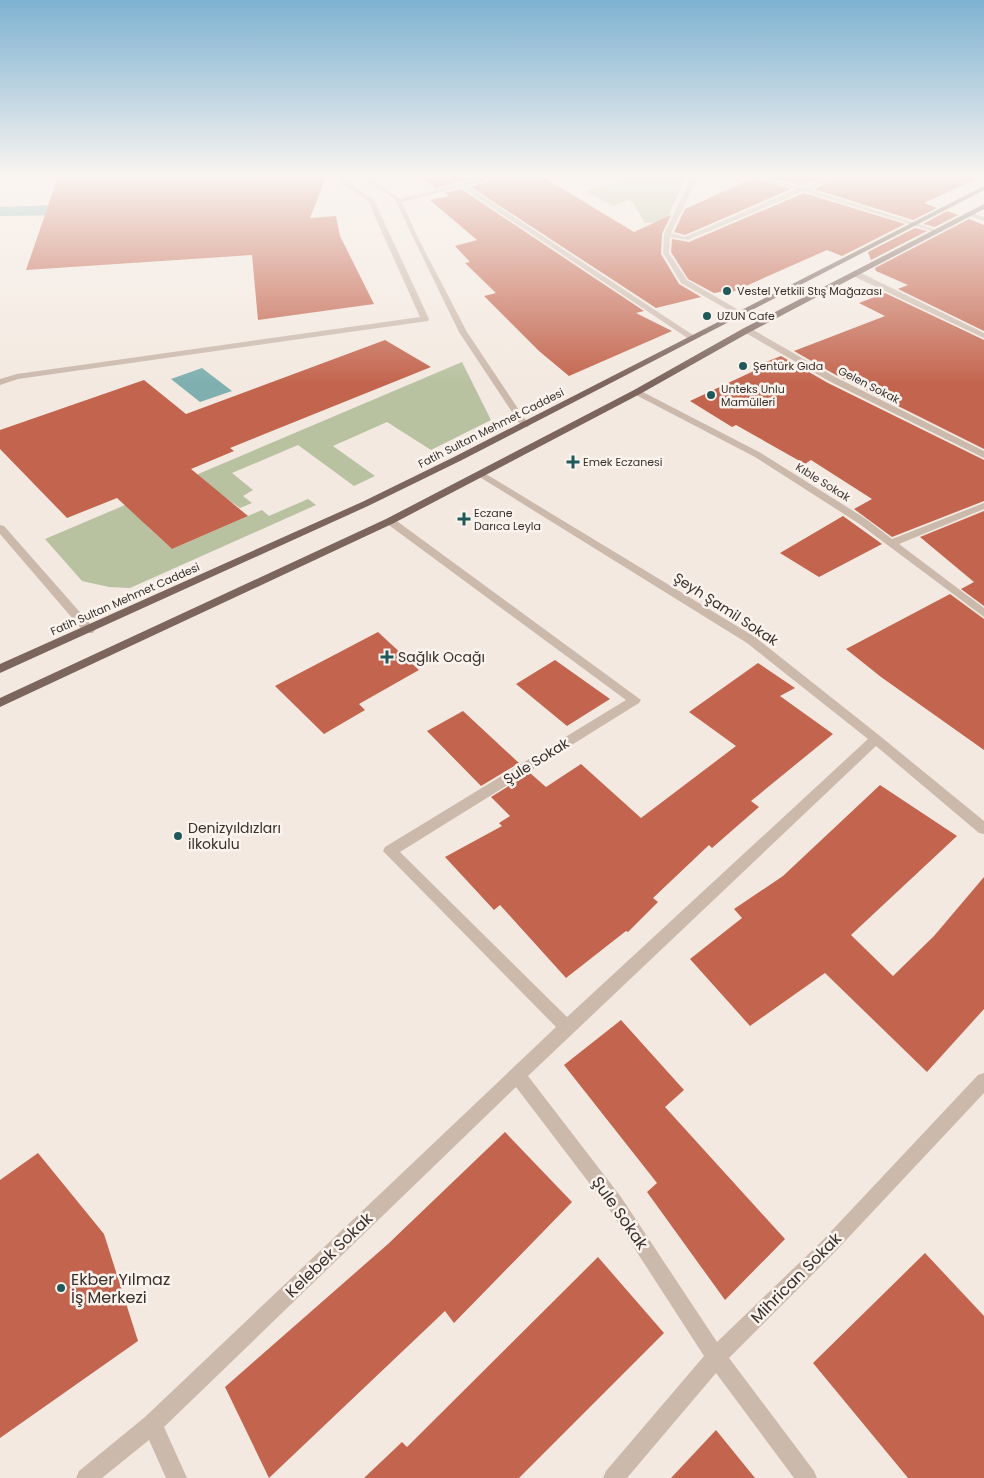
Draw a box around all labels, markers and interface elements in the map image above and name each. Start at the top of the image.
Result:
place label: Vestel Yetkili Stış Mağazası [737,283,882,299]
marker: Vestel Yetkili Stış Mağazası [721,285,733,297]
place label: UZUN Cafe [717,308,775,324]
marker: UZUN Cafe [701,310,713,322]
place label: Şentürk Gıda [753,358,823,374]
marker: Şentürk Gıda [737,360,749,372]
street label: Gelen Sokak [835,363,903,408]
place label: Unteks Unlu Mamülleri [721,381,785,410]
street label: Fatih Sultan Mehmet Caddesi [415,384,567,472]
marker: Unteks Unlu Mamülleri [705,389,717,401]
place label: Emek Eczanesi [583,454,663,470]
marker: Emek Eczanesi [567,456,579,468]
street label: Kıble Sokak [793,459,854,505]
place label: Eczane Darıca Leyla [474,505,541,534]
marker: Eczane Darıca Leyla [458,513,470,525]
street label: Fatih Sultan Mehmet Caddesi [48,559,202,639]
street label: Şeyh Şamil Sokak [670,568,783,651]
place label: Sağlık Ocağı [398,647,485,667]
marker: Sağlık Ocağı [380,650,394,664]
street label: Şule Sokak [499,732,573,789]
place label: Denizyıldızları ilkokulu [188,818,281,854]
marker: Denizyıldızları ilkokulu [172,830,184,842]
street label: Şule Sokak [586,1172,654,1255]
street label: Kelebek Sokak [280,1207,378,1303]
street label: Mihrican Sokak [746,1227,847,1328]
place label: Ekber Yılmaz İş Merkezi [71,1268,170,1309]
marker: Ekber Yılmaz İş Merkezi [55,1282,67,1294]

